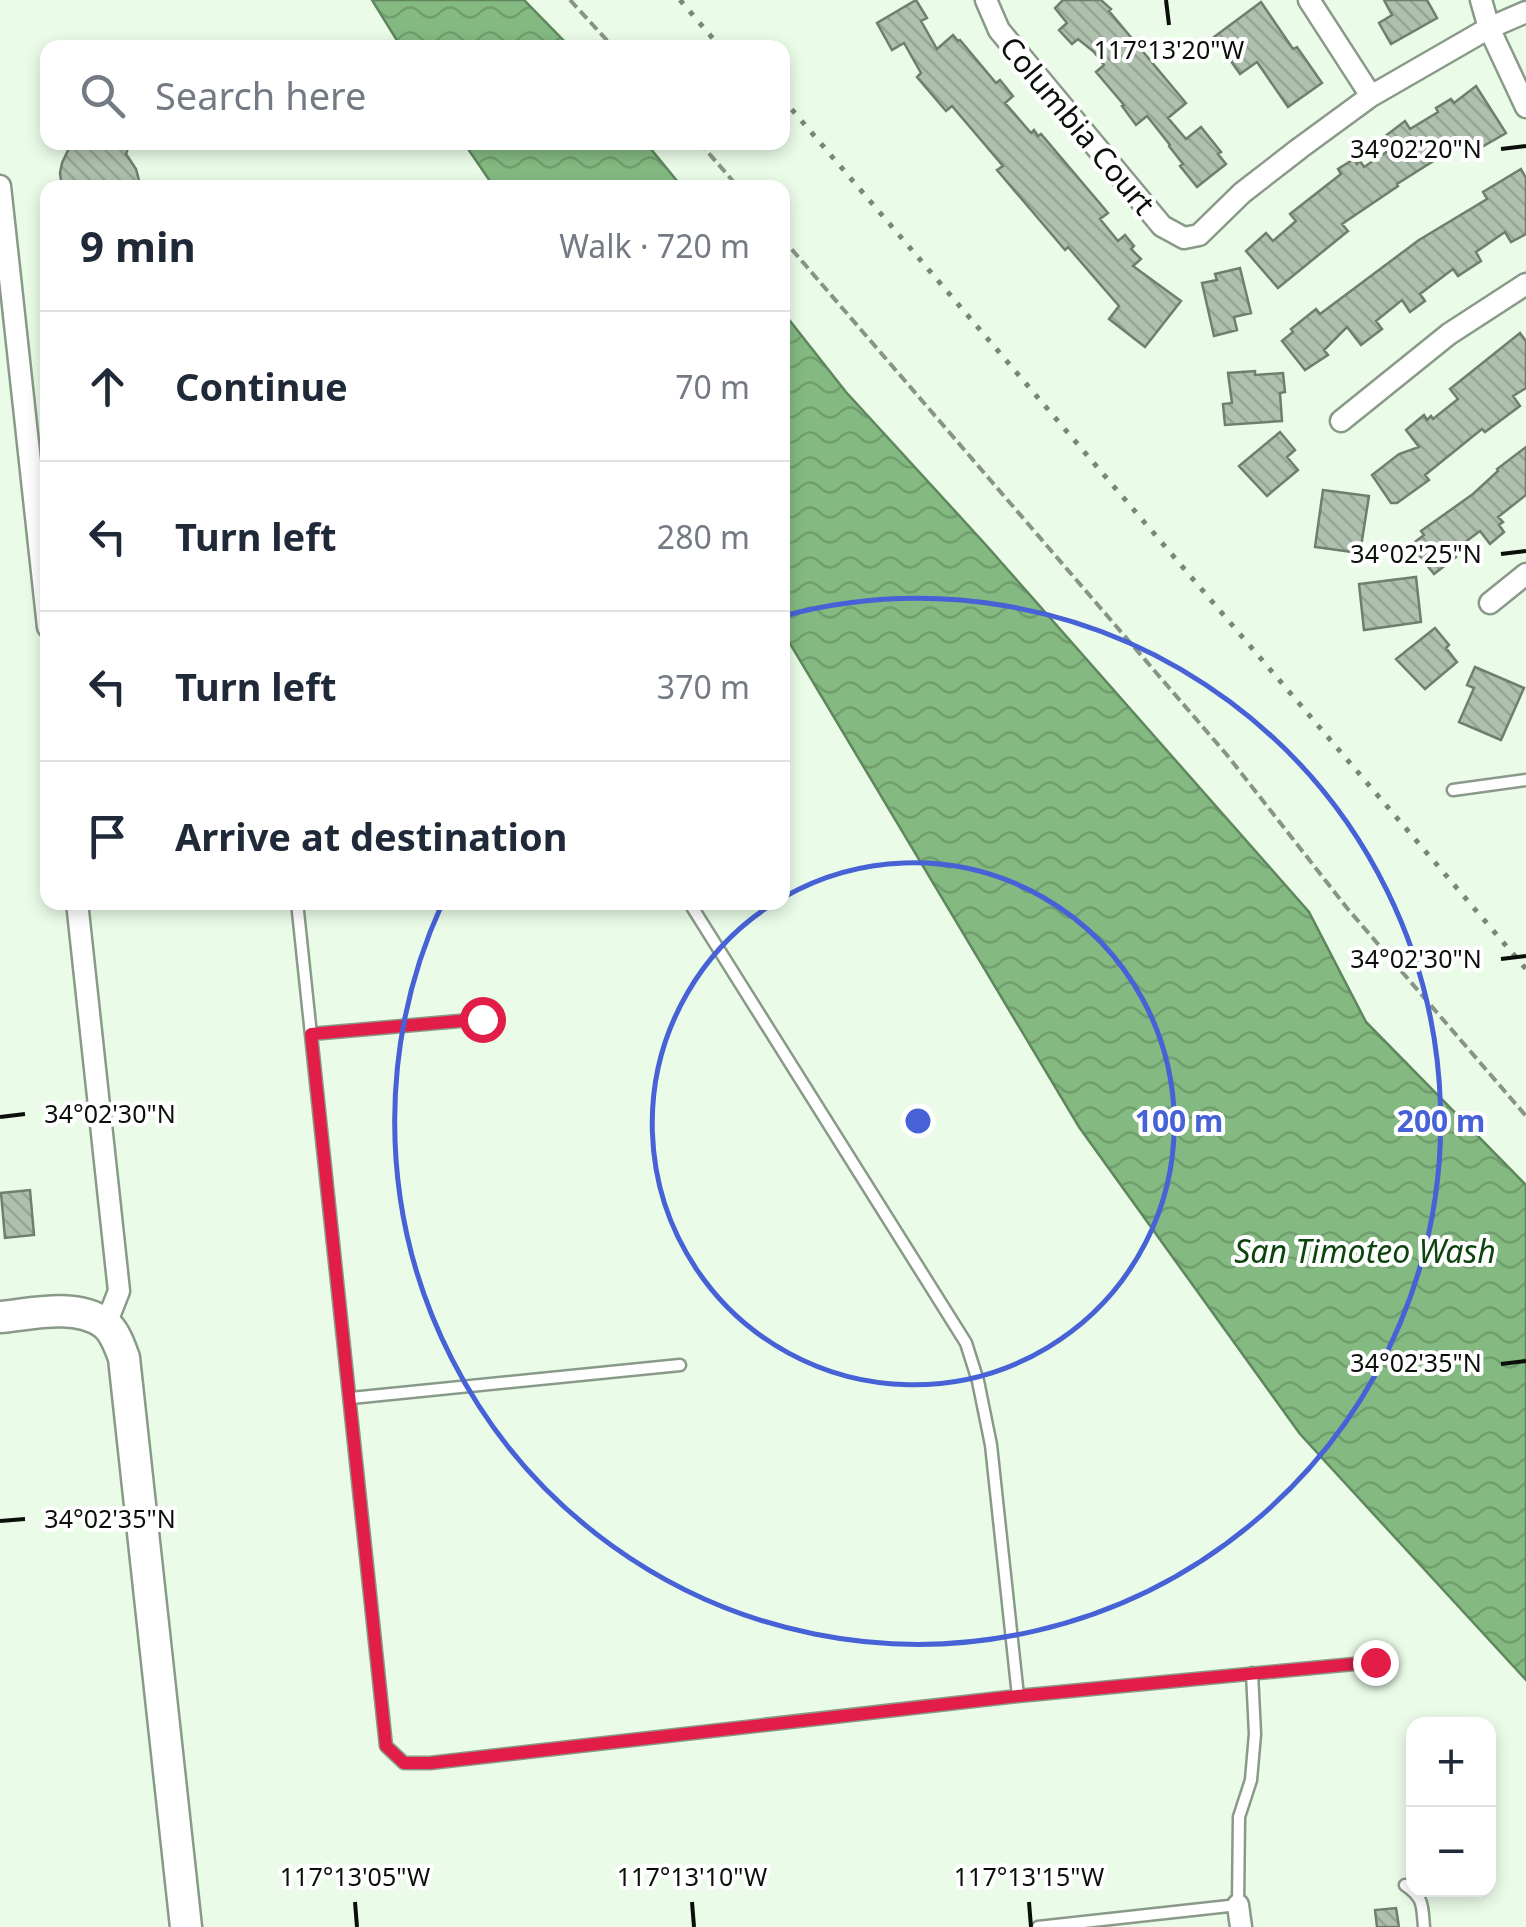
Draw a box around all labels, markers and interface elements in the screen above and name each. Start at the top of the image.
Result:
street label: Columbia Court [991,27,1165,223]
text: 117°13'20"W [1094,32,1244,66]
search box [40,40,790,150]
icon: search [75,68,130,123]
text: Search here [155,69,366,121]
text: 34°02'20"N [1350,131,1482,165]
text: 9 min [80,217,196,274]
text: Walk · 720 m [559,224,750,267]
icon: ahead [80,359,135,414]
text: Continue [175,360,348,412]
text: 70 m [675,365,750,408]
icon: left [80,509,135,564]
text: Turn left [175,510,337,562]
text: 280 m [657,515,750,558]
text: 34°02'25"N [1350,536,1482,570]
icon: left [80,659,135,714]
text: Turn left [175,660,337,712]
text: 370 m [657,665,750,708]
icon: arrive [80,809,135,864]
text: Arrive at destination [175,810,567,862]
text: 34°02'30"N [1350,941,1482,975]
route start [460,997,506,1043]
text: 34°02'30"N [44,1096,176,1130]
text: 100 m [1135,1100,1223,1141]
text: 200 m [1397,1100,1485,1141]
centre of rings [900,1103,936,1139]
water label: San Timoteo Wash [1234,1229,1496,1272]
text: 34°02'35"N [1350,1345,1482,1379]
text: 34°02'35"N [44,1501,176,1535]
route end [1353,1640,1399,1686]
map controls [1406,1717,1496,1897]
button: + [1406,1717,1496,1807]
button: − [1406,1807,1496,1897]
text: 117°13'05"W [280,1859,430,1893]
text: 117°13'10"W [617,1859,767,1893]
text: 117°13'15"W [954,1859,1104,1893]

